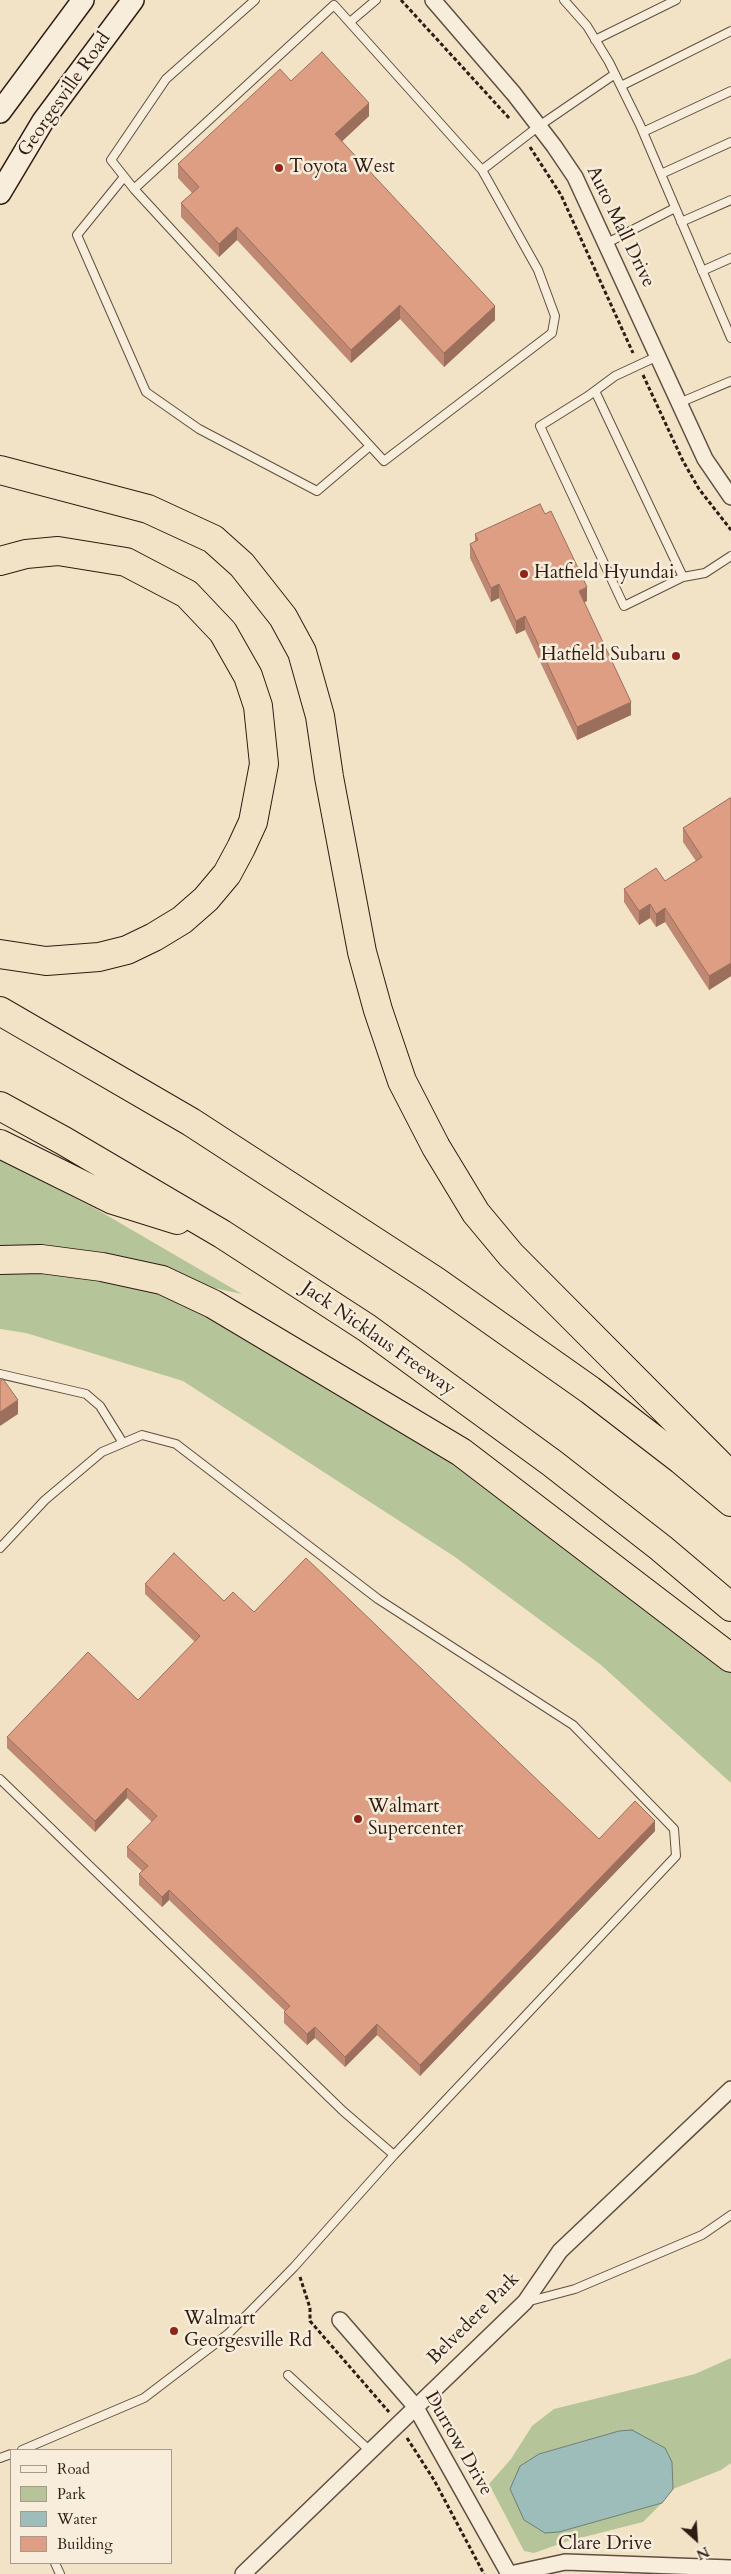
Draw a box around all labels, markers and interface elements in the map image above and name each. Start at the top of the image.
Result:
street label: Georgesville Road [14,28,116,162]
place label: Toyota West [289,157,395,179]
marker: Toyota West [273,162,285,174]
street label: Auto Mall Drive [581,163,659,291]
place label: Hatfield Hyundai [534,563,674,585]
marker: Hatfield Hyundai [518,568,530,580]
place label: Hatfield Subaru [541,645,666,667]
marker: Hatfield Subaru [670,650,682,662]
street label: Jack Nicklaus Freeway [297,1277,459,1401]
place label: Walmart Supercenter [368,1797,463,1841]
marker: Walmart Supercenter [352,1813,364,1825]
street label: Belvedere Park [423,2268,525,2370]
place label: Walmart Georgesville Rd [184,2309,312,2353]
marker: Walmart Georgesville Rd [168,2325,180,2337]
street label: Durrow Drive [419,2388,497,2500]
legend [10,2449,172,2564]
text: Road [57,2459,90,2479]
text: Park [57,2484,86,2504]
text: Water [57,2509,97,2529]
north arrow [671,2514,721,2564]
text: Building [57,2534,113,2554]
street label: Clare Drive [558,2534,652,2556]
text: N [693,2542,712,2564]

